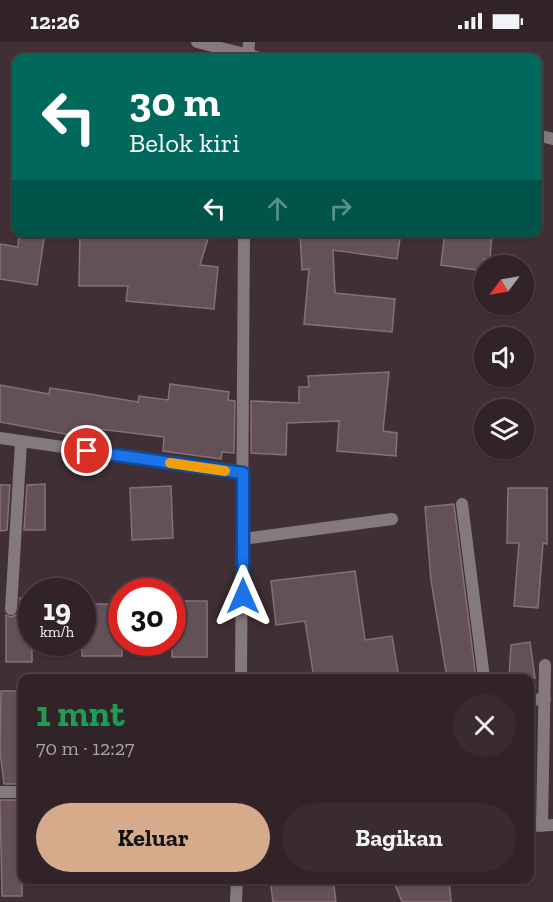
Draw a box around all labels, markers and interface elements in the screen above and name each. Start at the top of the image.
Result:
text: 12:26 [30,8,80,35]
text: 30 m [129,76,220,127]
icon: left [30,78,108,156]
text: Belok kiri [129,127,240,159]
icon: left [198,192,231,225]
icon: ahead [261,192,294,225]
icon: right [324,192,357,225]
north arrow [474,255,534,315]
map controls [474,255,534,459]
button: sound [474,327,534,387]
button: layers [474,399,534,459]
pin [61,425,112,476]
icon: arrive [70,434,103,467]
position arrow [211,564,275,628]
speed limit sign: 30 [108,578,186,656]
text: 19 [43,592,71,628]
text: km/h [40,623,74,641]
text: 1 mnt [36,692,125,735]
button: close [453,694,516,757]
text: 70 m · 12:27 [36,736,134,760]
button: Keluar [36,803,270,872]
button: Bagikan [282,803,516,872]

